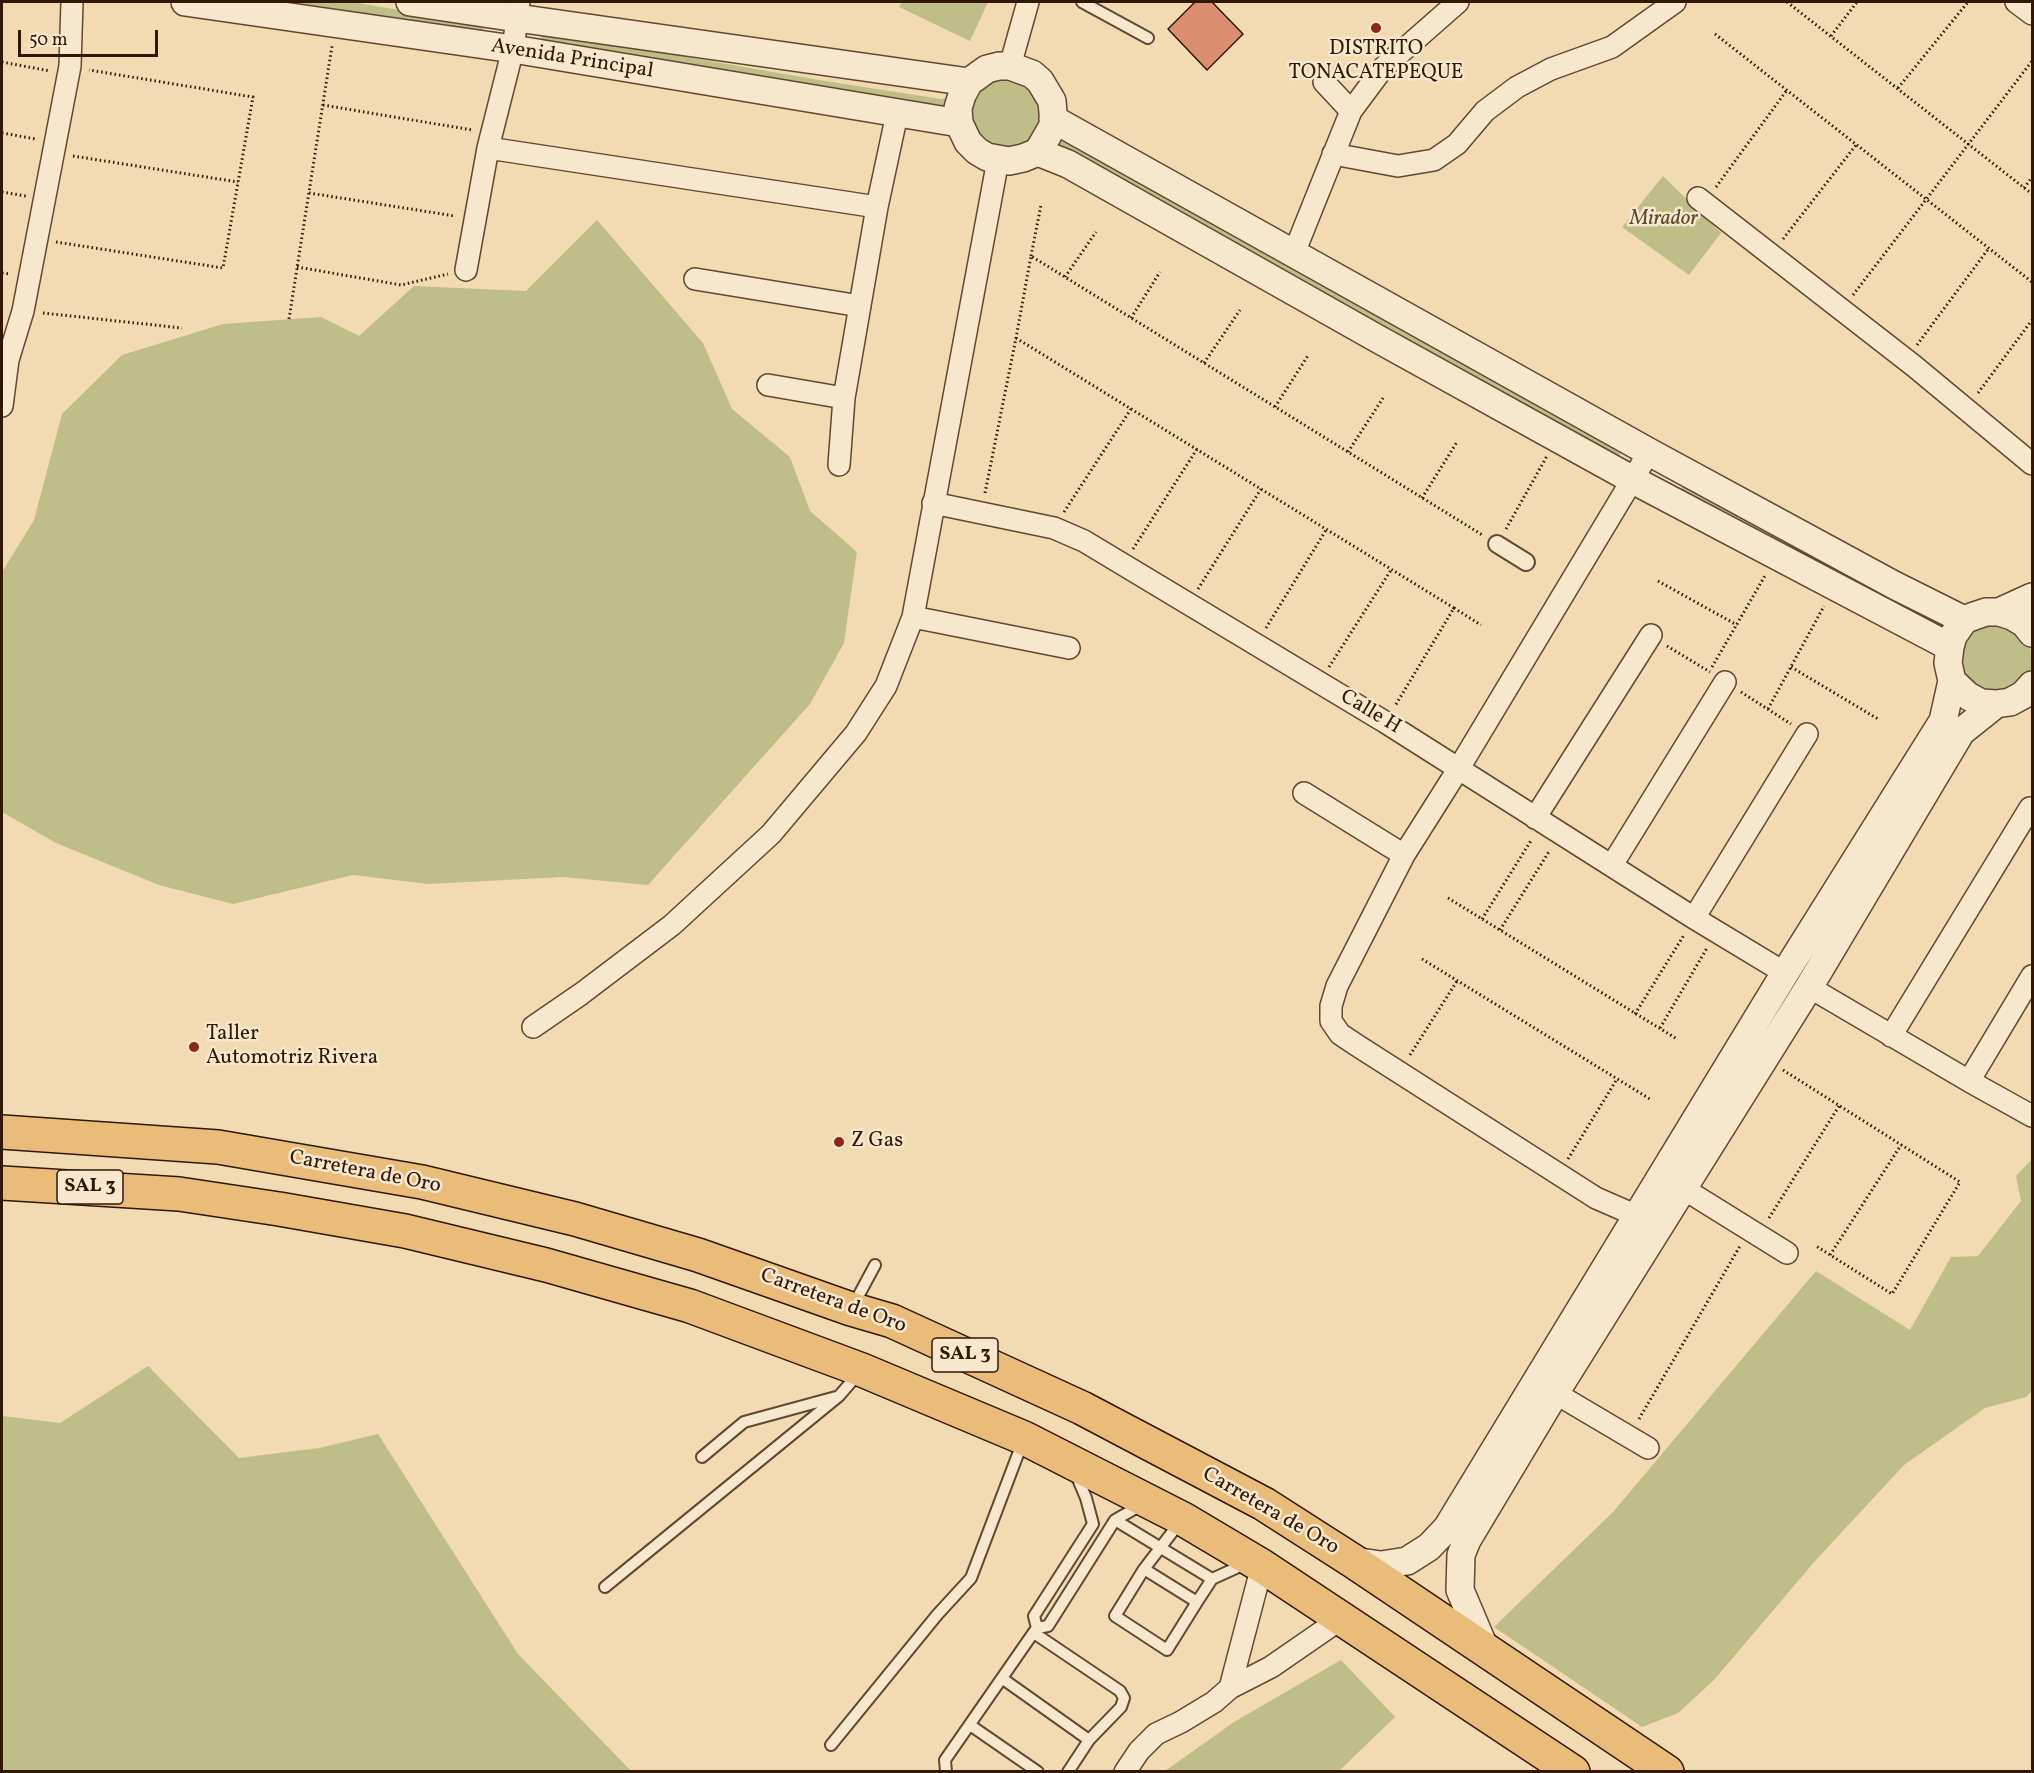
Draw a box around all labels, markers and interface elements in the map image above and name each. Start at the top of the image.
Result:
scale bar [21,18,160,56]
marker: DISTRITO TONACATEPEQUE [1369,21,1383,35]
text: 50 m [29,28,68,53]
street label: Avenida Principal [489,35,655,85]
place label: DISTRITO TONACATEPEQUE [1289,37,1463,87]
park label: Mirador [1630,207,1698,233]
street label: Calle H [1335,685,1405,741]
place label: Taller Automotriz Rivera [206,1022,378,1072]
marker: Taller Automotriz Rivera [187,1040,201,1054]
place label: Z Gas [851,1129,903,1155]
marker: Z Gas [832,1135,846,1149]
street label: Carretera de Oro [287,1146,443,1200]
road number: SAL 3 [57,1170,123,1204]
street label: Carretera de Oro [757,1264,909,1340]
road number: SAL 3 [932,1338,998,1372]
street label: Carretera de Oro [1197,1463,1343,1561]

